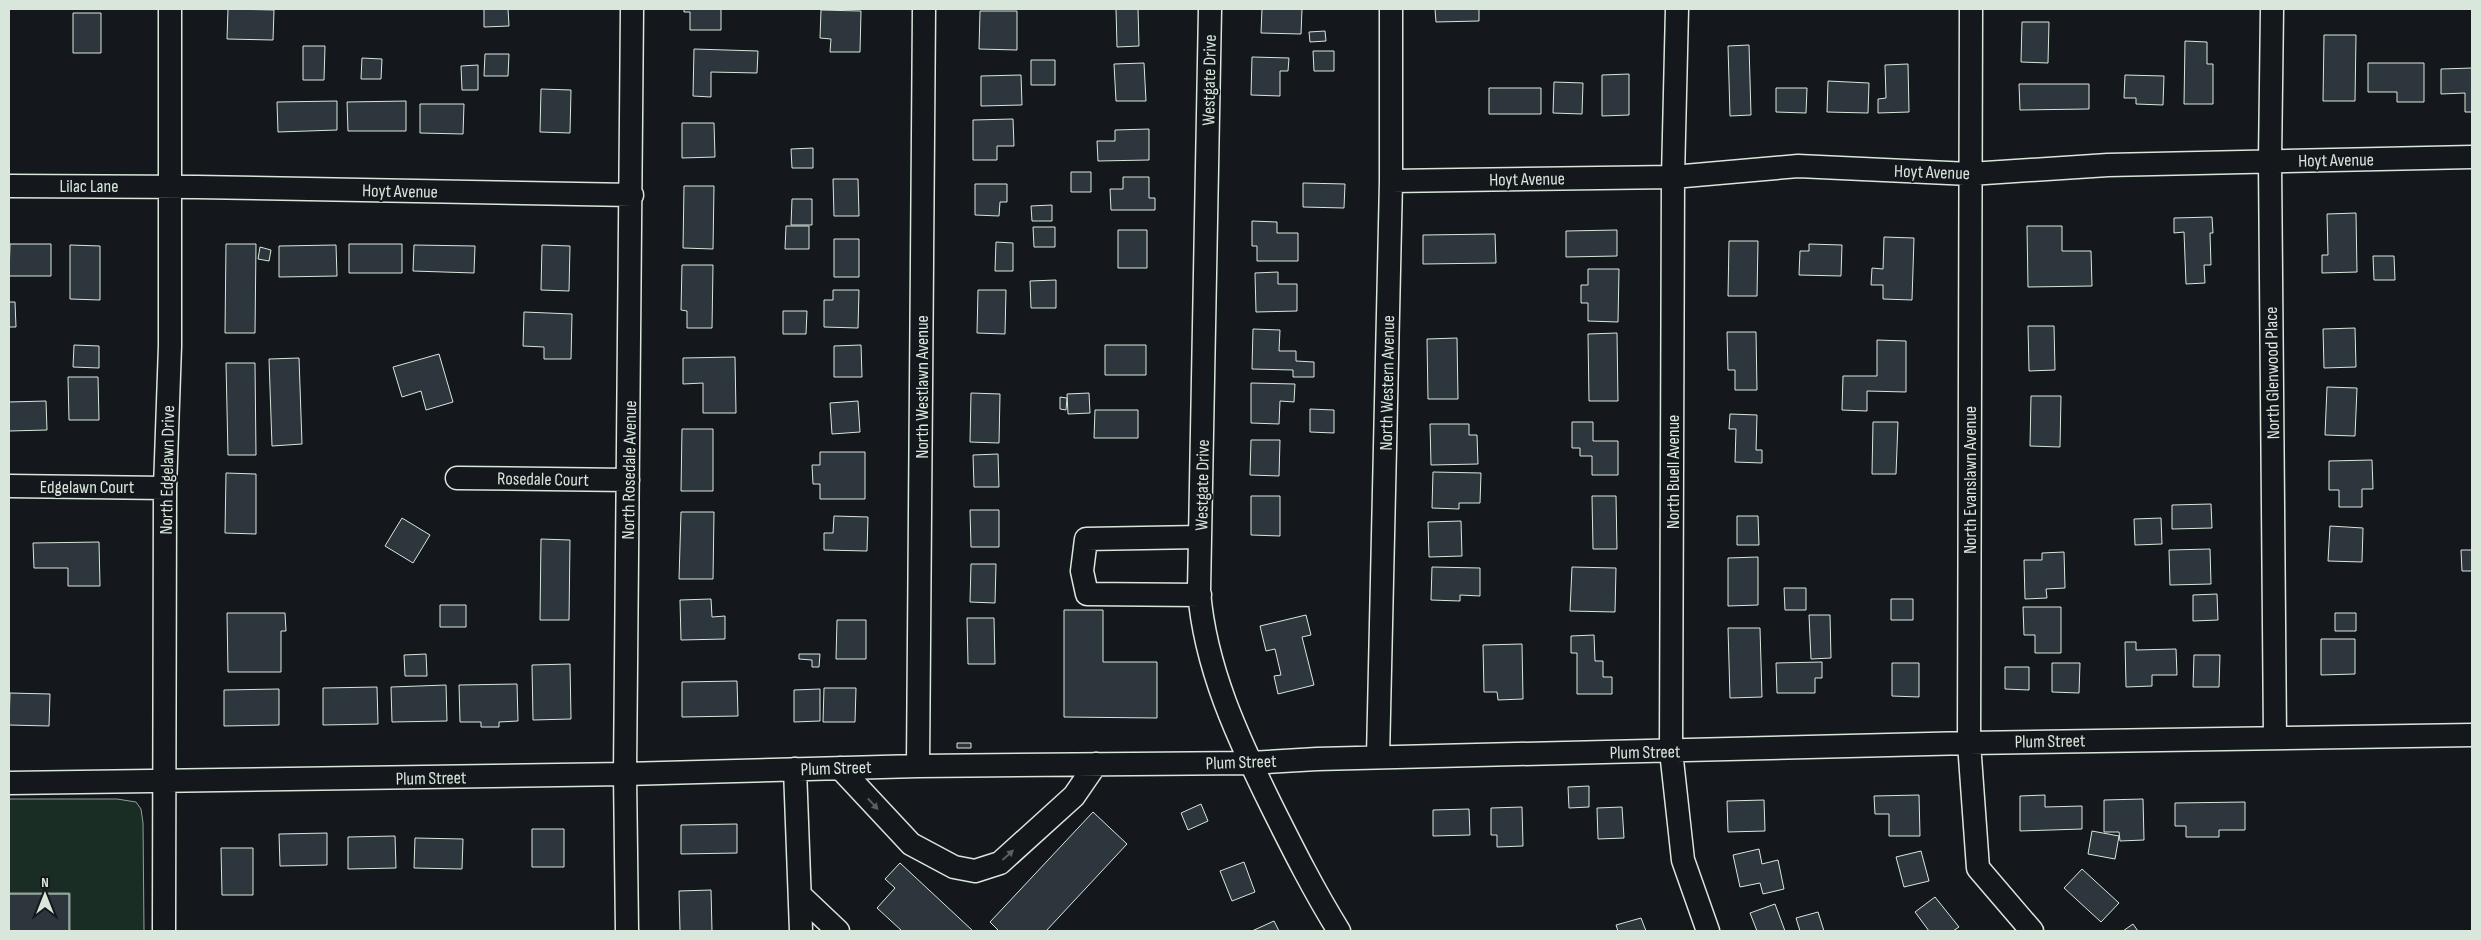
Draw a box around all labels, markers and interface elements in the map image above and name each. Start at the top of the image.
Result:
street label: Westgate Drive [1198,34,1221,126]
street label: Hoyt Avenue [2298,149,2374,172]
street label: Hoyt Avenue [1894,161,1970,184]
street label: Hoyt Avenue [1489,168,1565,191]
street label: Lilac Lane [60,176,118,197]
street label: Hoyt Avenue [362,180,438,203]
street label: North Glenwood Place [2261,306,2284,440]
street label: North Westlawn Avenue [912,315,933,459]
street label: North Western Avenue [1376,315,1399,451]
street label: North Rosedale Avenue [618,400,641,540]
street label: North Edgelawn Drive [156,405,179,535]
street label: North Evanslawn Avenue [1960,406,1981,554]
street label: North Buell Avenue [1663,415,1684,529]
street label: Westgate Drive [1191,439,1214,531]
street label: Rosedale Court [497,468,589,491]
street label: Edgelawn Court [40,477,135,498]
street label: Plum Street [2014,730,2086,753]
street label: Plum Street [1609,741,1681,764]
street label: Plum Street [1205,751,1277,774]
street label: Plum Street [800,757,872,780]
street label: Plum Street [395,767,467,790]
one-way arrow [868,797,879,810]
one-way arrow [1002,850,1015,861]
north arrow [20,870,70,920]
text: N [41,874,49,891]

